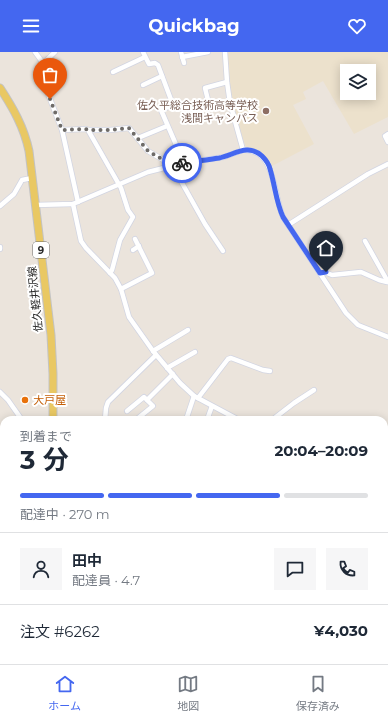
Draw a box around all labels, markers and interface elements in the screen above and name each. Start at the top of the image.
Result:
icon: menu [20,15,42,37]
text: Quickbag [148,15,240,37]
icon: heart [346,15,368,37]
pin [33,58,67,99]
icon: bag [39,64,61,86]
map controls [340,64,376,100]
button: layers [340,64,376,100]
place label: 佐久平総合技術高等学校 浅間キャンパス [137,98,258,125]
marker: 佐久平総合技術高等学校 浅間キャンパス [261,106,271,116]
courier [162,143,202,183]
icon: bike [171,152,193,174]
pin [309,231,343,272]
icon: home [315,237,337,259]
road number: 9 [33,242,49,258]
street label: 佐久軽井沢線 [25,265,45,333]
place label: 大戸屋 [33,393,66,407]
marker: 大戸屋 [20,395,30,405]
text: 到着まで [20,428,72,444]
text: 20:04–20:09 [274,441,368,460]
text: 3 分 [20,444,69,476]
text: 配達中 · 270 m [20,506,110,522]
button: person [20,548,62,590]
button: chat [274,548,316,590]
button: phone [326,548,368,590]
text: 田中 [72,551,102,570]
text: 配達員 · 4.7 [72,572,140,588]
text: ¥4,030 [314,621,368,640]
text: 注文 #6262 [20,622,100,641]
tab: ホーム [48,673,81,713]
tab: 地図 [177,673,199,713]
tab: 保存済み [296,673,340,713]

